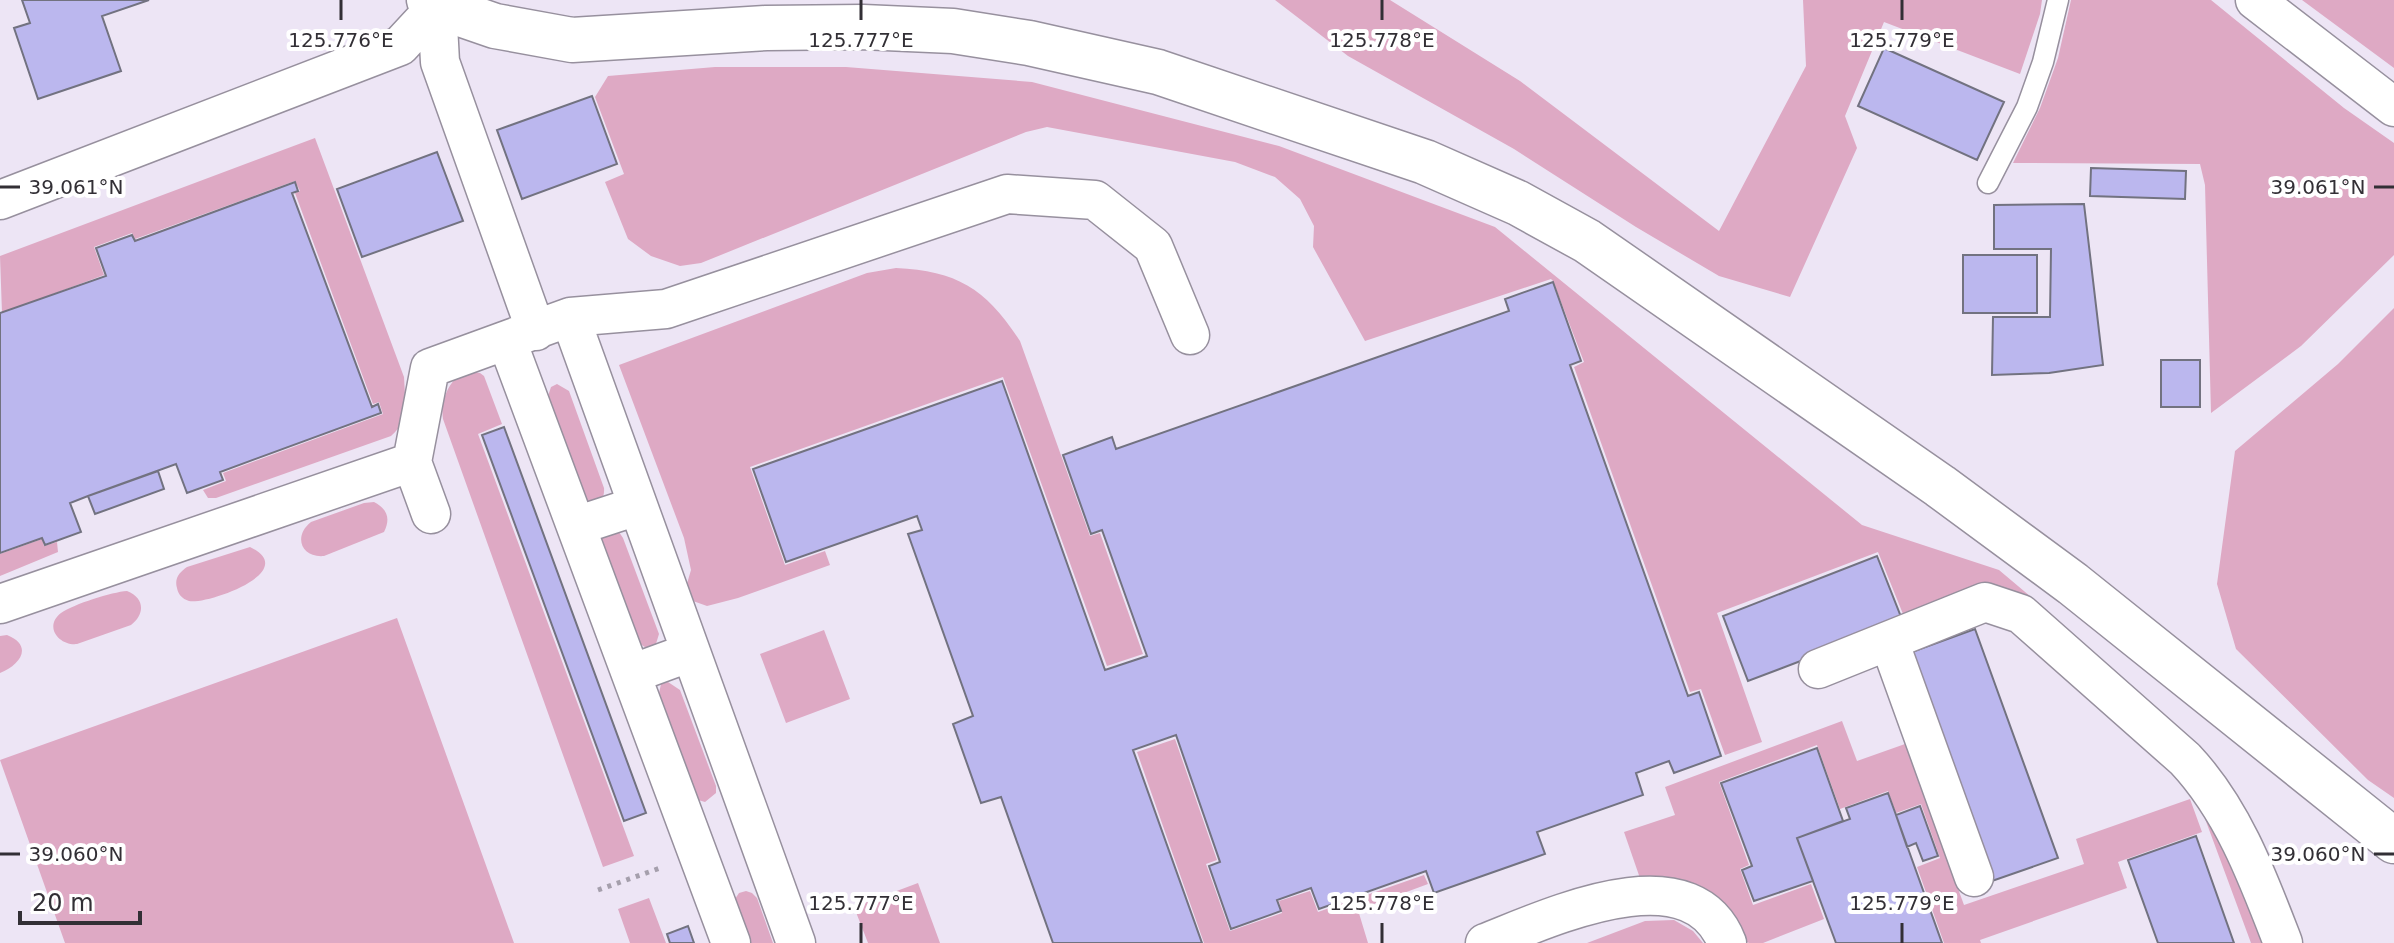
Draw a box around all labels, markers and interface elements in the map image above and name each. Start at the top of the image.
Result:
text: 125.776°E [288,28,394,52]
text: 125.777°E [808,28,914,52]
text: 125.778°E [1329,28,1435,52]
text: 125.779°E [1849,28,1955,52]
text: 39.061°N [29,175,123,199]
text: 39.061°N [2271,175,2365,199]
text: 39.060°N [29,842,123,866]
text: 39.060°N [2271,842,2365,866]
scale bar [20,875,140,925]
text: 20 m [32,889,94,917]
text: 125.777°E [808,891,914,915]
text: 125.778°E [1329,891,1435,915]
text: 125.779°E [1849,891,1955,915]

